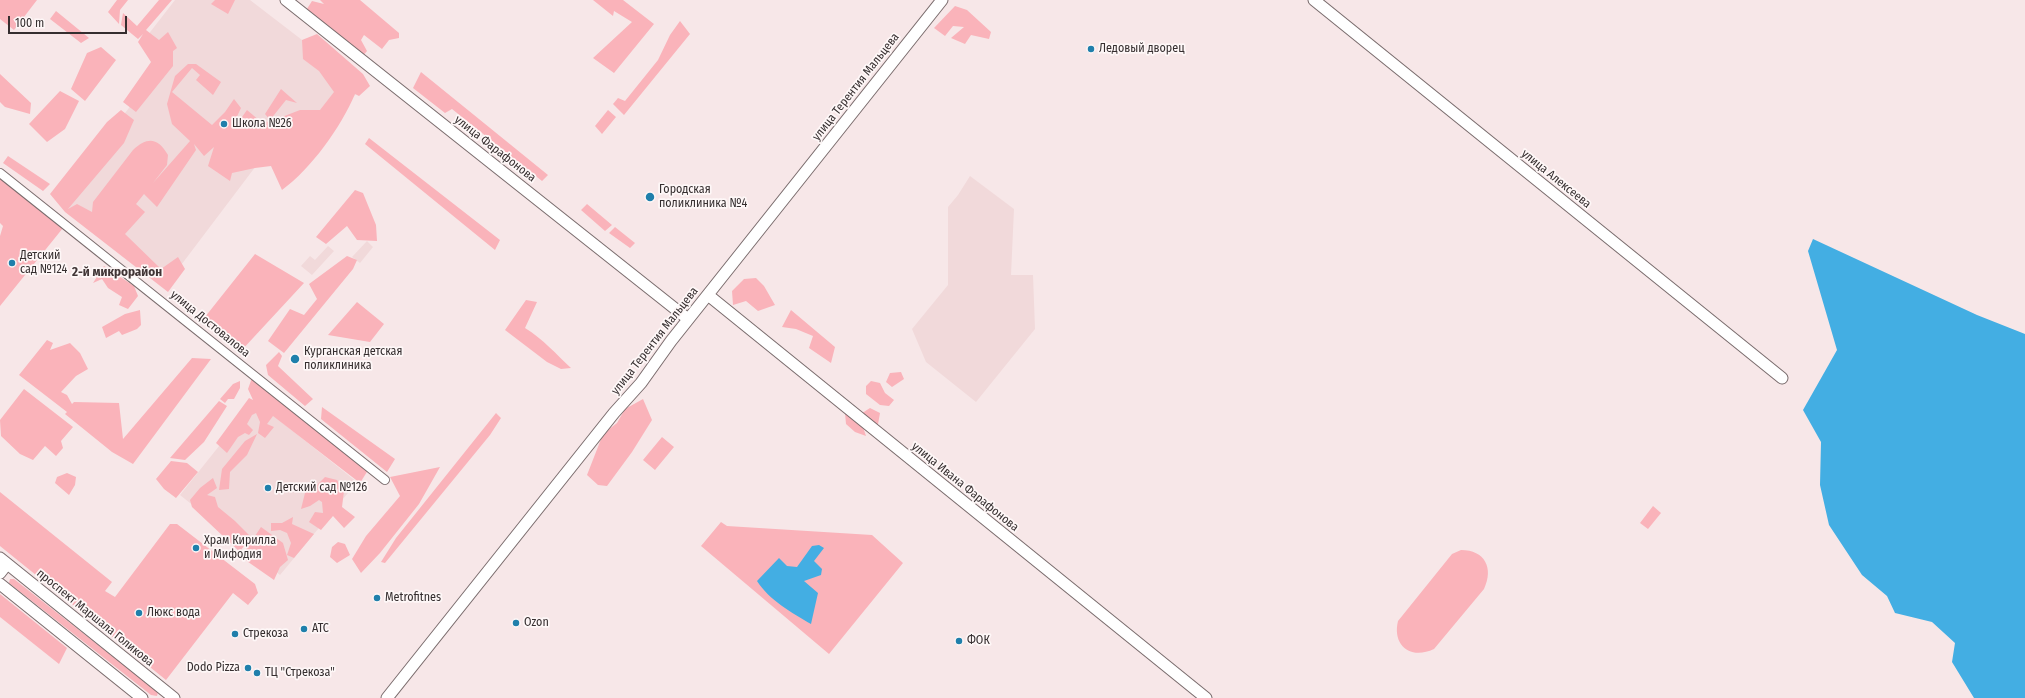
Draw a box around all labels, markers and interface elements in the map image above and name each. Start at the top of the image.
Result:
scale bar [10,8,129,34]
text: 100 m [15,16,44,30]
street label: улица Терентия Мальцева [810,30,902,144]
place label: Ледовый дворец [1099,42,1184,56]
marker: Ледовый дворец [1086,44,1096,54]
street label: улица Фарафонова [451,113,539,185]
place label: Школа №26 [232,117,292,131]
marker: Школа №26 [219,119,229,129]
street label: улица Алексеева [1518,147,1594,211]
place label: Городская поликлиника №4 [659,183,747,211]
marker: Городская поликлиника №4 [644,191,656,203]
place label: Детский сад №124 [20,249,67,277]
marker: Детский сад №124 [7,258,17,268]
district label: 2-й микрорайон [72,264,162,280]
street label: улица Терентия Мальцева [609,284,701,398]
street label: улица Достовалова [167,288,253,360]
place label: Курганская детская поликлиника [304,345,402,373]
marker: Курганская детская поликлиника [289,353,301,365]
street label: улица Ивана Фарафонова [909,439,1021,535]
place label: Детский сад №126 [276,481,367,495]
marker: Детский сад №126 [263,483,273,493]
place label: Храм Кирилла и Мифодия [204,534,276,562]
marker: Храм Кирилла и Мифодия [191,543,201,553]
street label: проспект Маршала Голикова [33,566,157,670]
place label: Metrofitnes [385,591,441,605]
marker: Metrofitnes [372,593,382,603]
place label: Люкс вода [147,606,200,620]
marker: Люкс вода [134,608,144,618]
place label: Ozon [524,616,549,630]
marker: Ozon [511,618,521,628]
place label: АТС [312,622,329,636]
marker: АТС [299,624,309,634]
place label: Стрекоза [243,627,288,641]
marker: Стрекоза [230,629,240,639]
place label: ФОК [967,634,990,648]
marker: ФОК [954,636,964,646]
place label: Dodo Pizza [187,661,240,675]
marker: Dodo Pizza [243,663,253,673]
place label: ТЦ "Стрекоза" [265,666,335,680]
marker: ТЦ "Стрекоза" [252,668,262,678]

